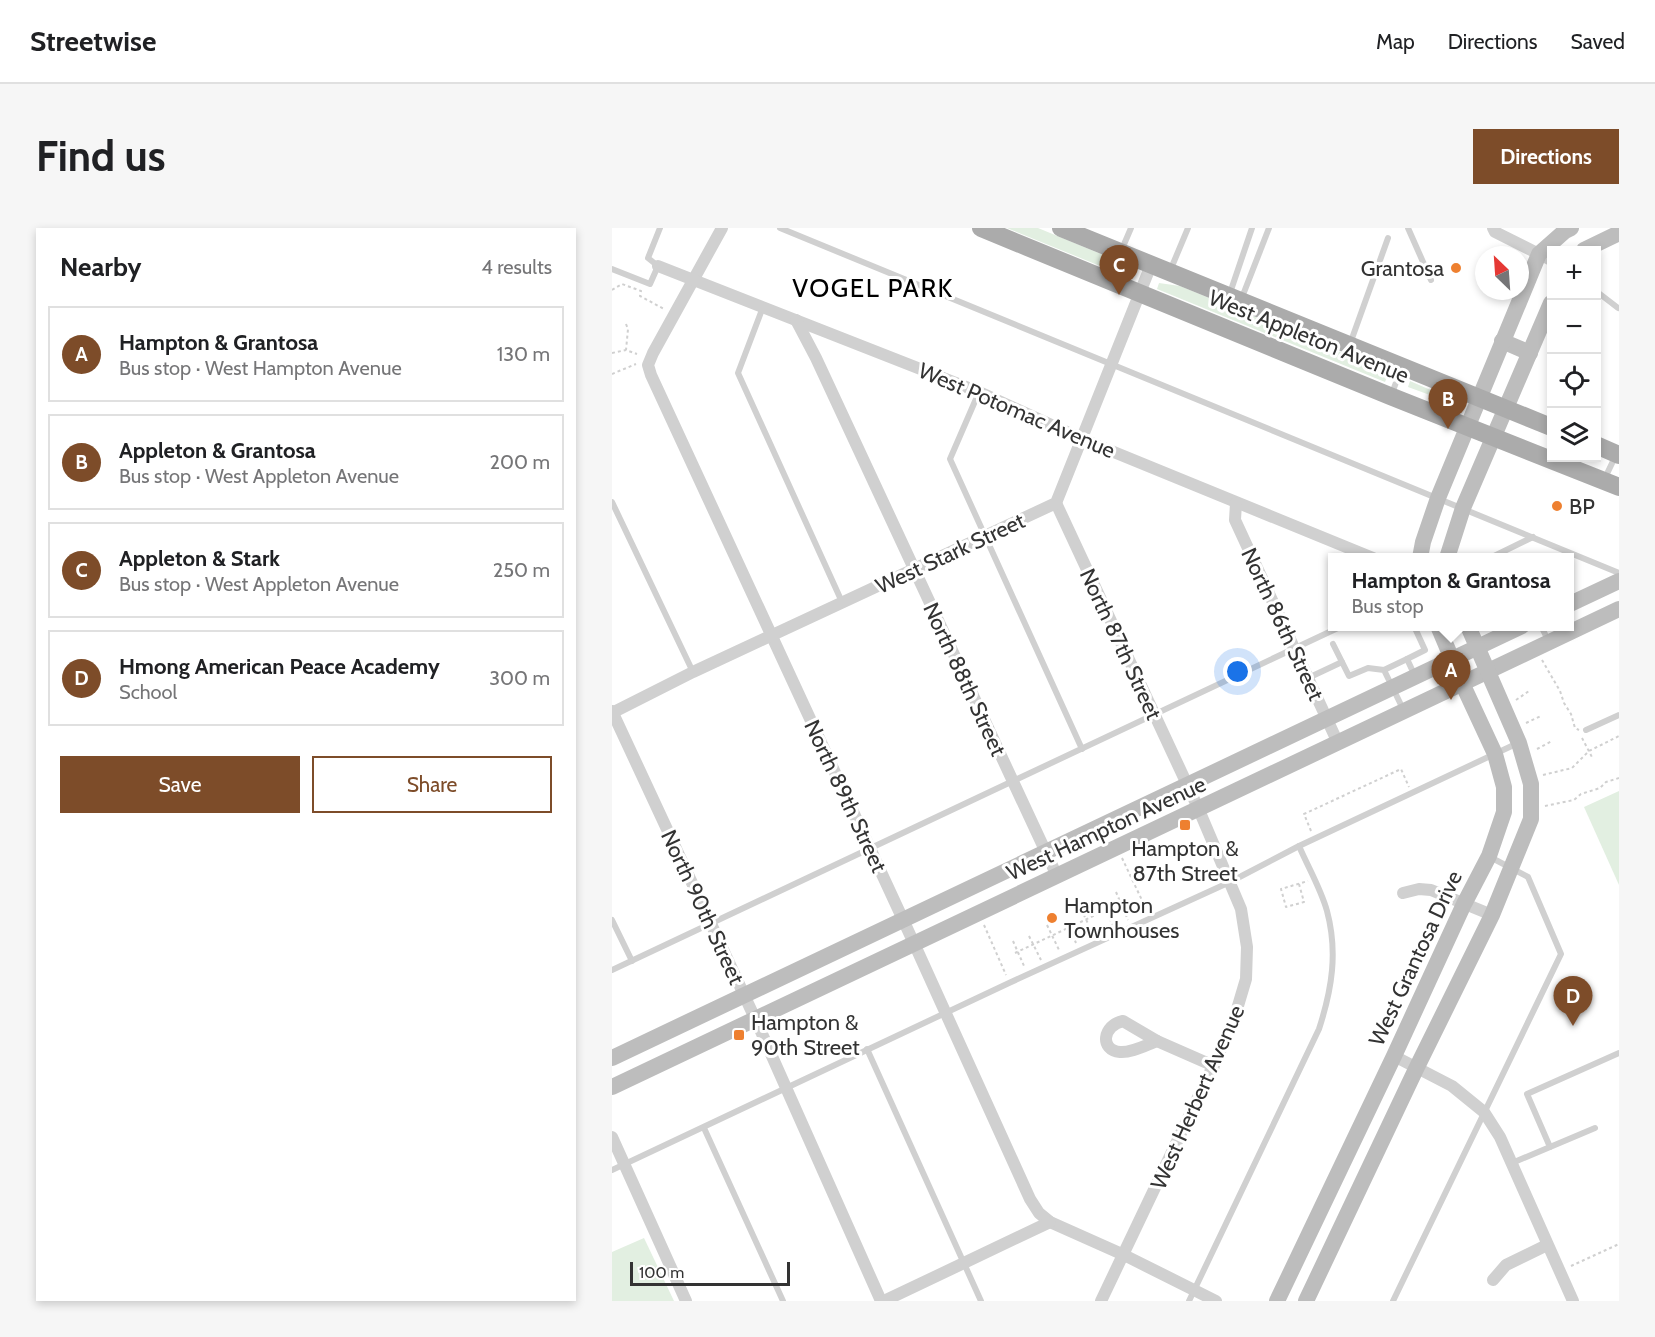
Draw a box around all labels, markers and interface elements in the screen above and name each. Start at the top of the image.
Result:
text: Streetwise [30,24,156,58]
text: Map [1376,29,1415,54]
text: Directions [1448,29,1537,54]
text: Saved [1570,29,1625,54]
button: Directions [1473,129,1619,184]
text: Find us [36,130,165,182]
pin: C [1100,245,1138,295]
north arrow [1475,246,1529,300]
map controls [1547,246,1601,462]
button: + [1547,246,1601,300]
text: Nearby [60,251,141,283]
text: 4 results [481,255,552,279]
place label: Grantosa [1361,255,1444,282]
marker: Grantosa [1449,261,1463,275]
district label: VOGEL PARK [792,272,954,304]
street label: West Appleton Avenue [1205,284,1413,389]
button: − [1547,300,1601,354]
text: Hampton & Grantosa [119,329,318,356]
text: A [75,342,88,366]
text: 130 m [497,342,550,366]
button: locate [1547,354,1601,408]
text: Bus stop · West Hampton Avenue [119,356,402,380]
street label: West Potomac Avenue [914,357,1119,464]
pin: B [1428,380,1468,429]
button: layers [1547,408,1601,462]
text: Appleton & Grantosa [119,437,316,464]
text: B [75,450,88,474]
text: 200 m [490,450,550,474]
text: Bus stop · West Appleton Avenue [119,464,399,488]
place label: BP [1569,493,1595,520]
marker: BP [1550,499,1564,513]
street label: West Stark Street [871,507,1030,600]
street label: North 86th Street [1235,544,1330,705]
text: Appleton & Stark [119,545,280,572]
popup [1328,553,1574,631]
text: C [75,558,88,582]
text: 250 m [493,558,550,582]
street label: North 87th Street [1074,564,1168,725]
text: Hampton & Grantosa [1351,567,1551,594]
text: Bus stop · West Appleton Avenue [119,572,399,596]
text: Bus stop [1351,594,1424,618]
street label: North 88th Street [917,598,1012,761]
pin: A [1432,650,1470,700]
text: Hmong American Peace Academy [119,653,440,680]
your location [1223,657,1252,686]
text: D [74,666,89,690]
text: 300 m [489,666,550,690]
text: School [119,680,177,704]
street label: North 89th Street [798,716,893,877]
button: Save [60,756,300,813]
button: Share [312,756,552,813]
street label: West Hampton Avenue [1002,770,1210,886]
marker: Hampton & 87th Street [1178,818,1192,832]
street label: North 90th Street [655,826,750,989]
place label: Hampton & 87th Street [1131,835,1239,887]
street label: West Grantosa Drive [1363,866,1468,1050]
place label: Hampton Townhouses [1064,892,1179,944]
marker: Hampton Townhouses [1045,911,1059,925]
pin: D [1554,976,1592,1026]
street label: West Herbert Avenue [1145,1001,1250,1193]
place label: Hampton & 90th Street [751,1009,860,1061]
marker: Hampton & 90th Street [732,1028,746,1042]
scale bar [630,1259,790,1286]
text: 100 m [639,1263,684,1282]

